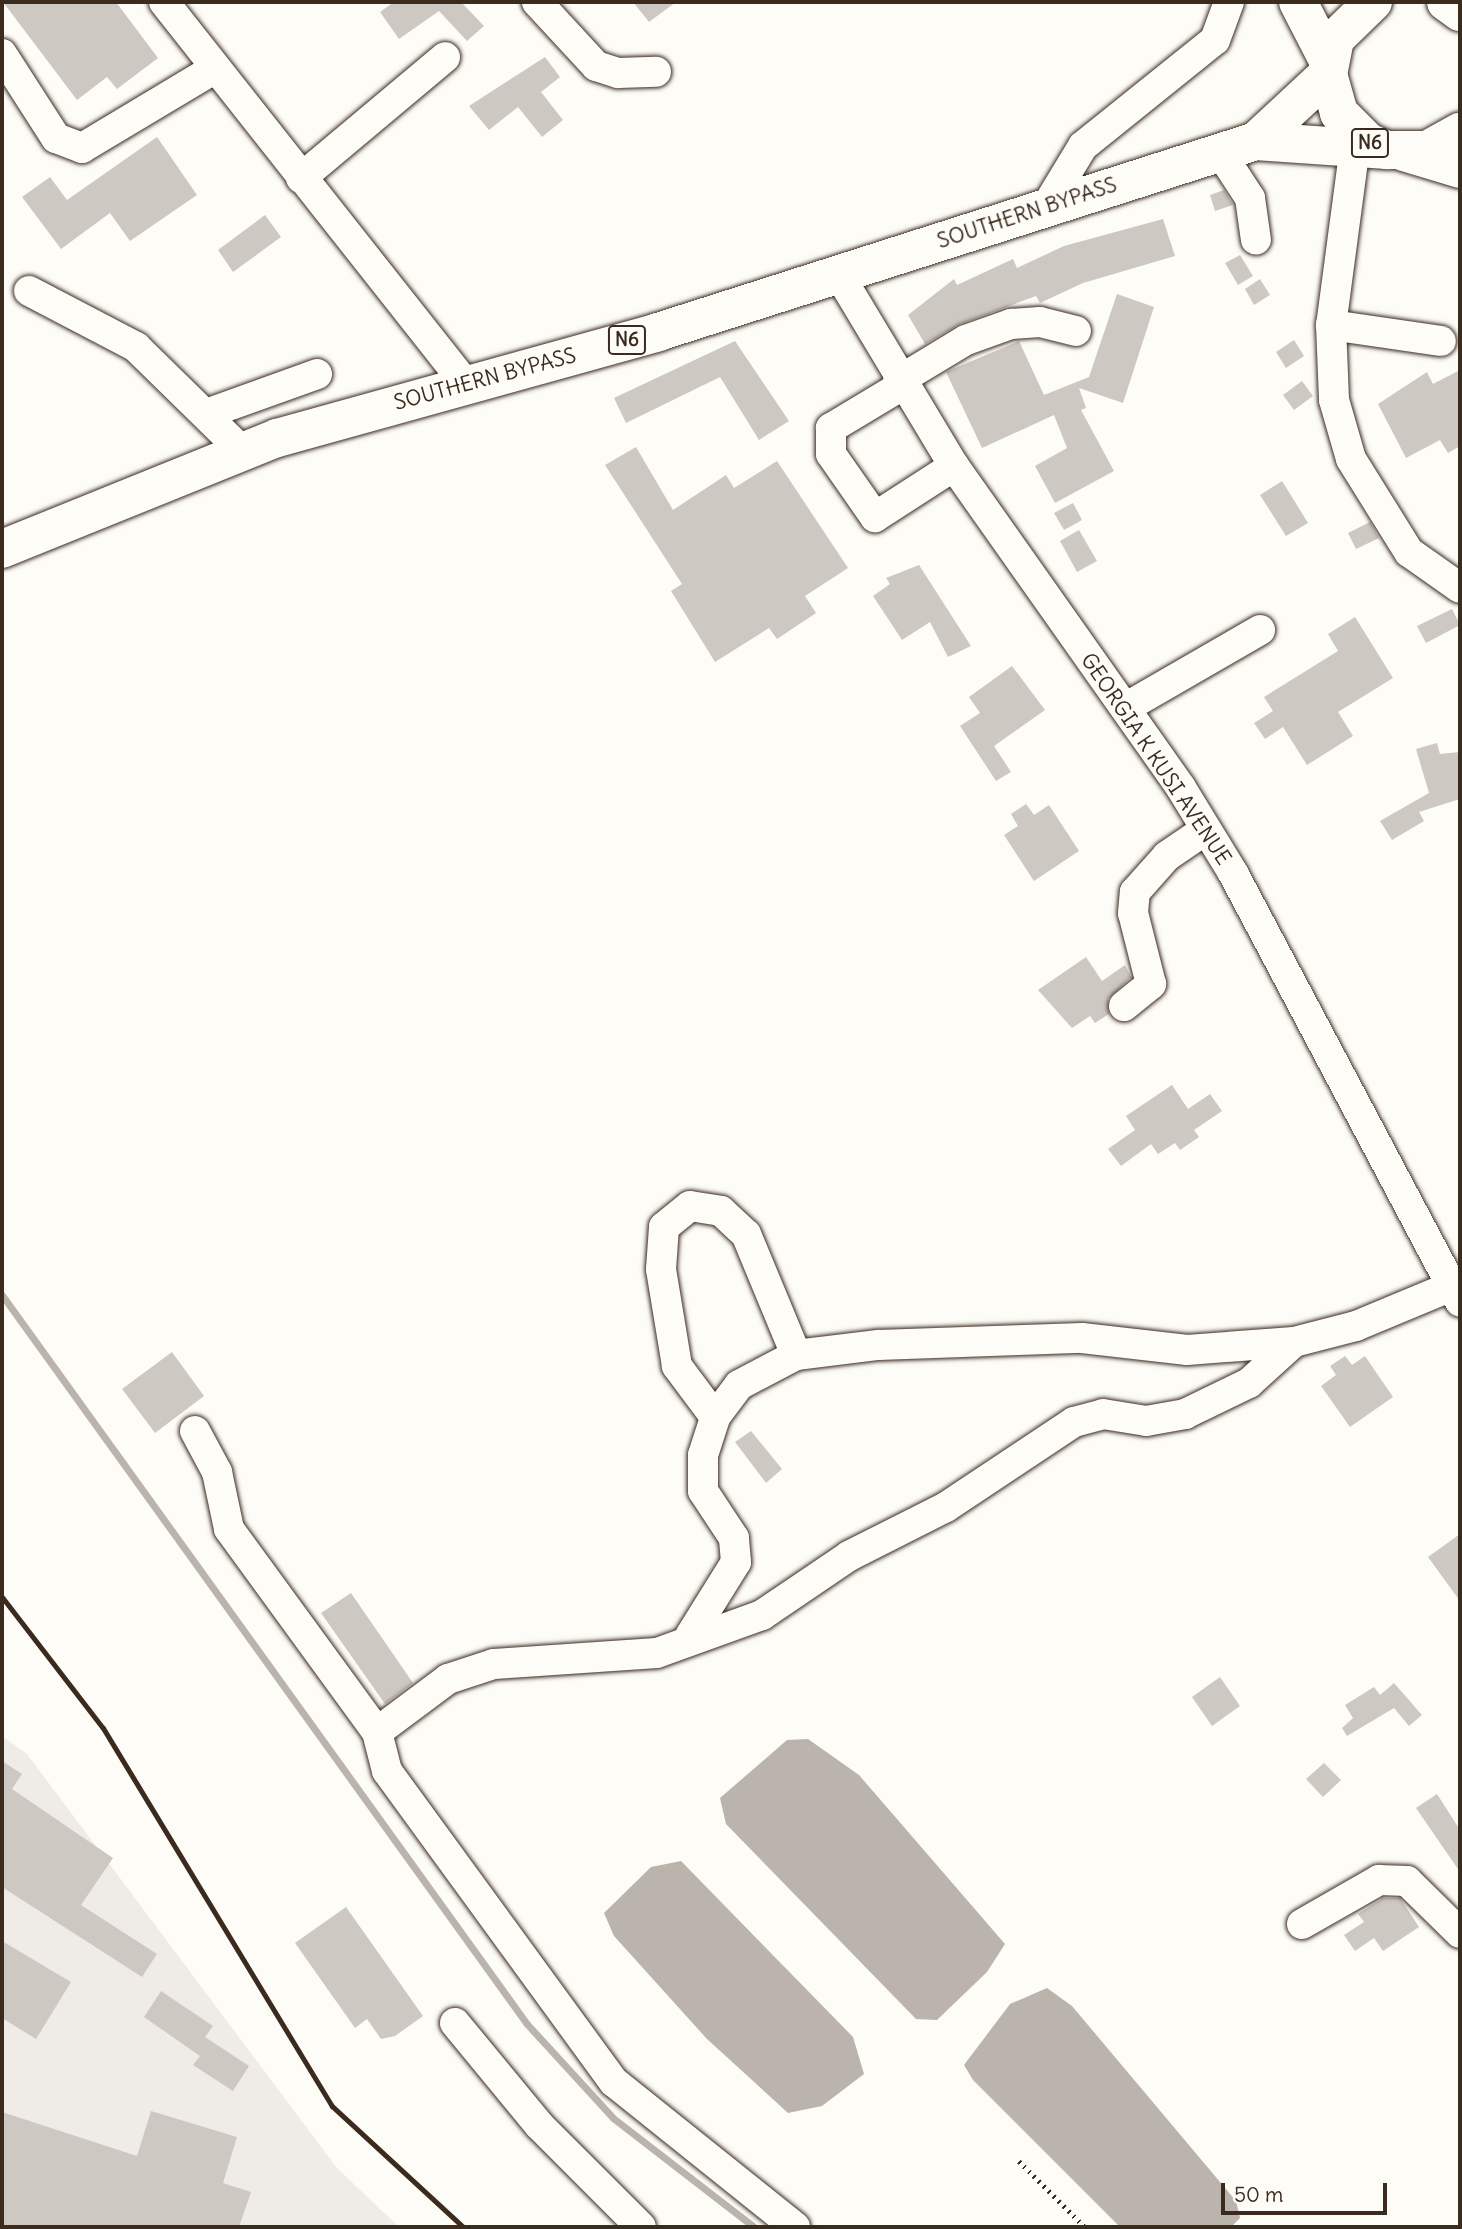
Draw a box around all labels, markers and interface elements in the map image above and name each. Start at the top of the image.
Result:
road number: N6 [1351,127,1389,158]
street label: SOUTHERN BYPASS [934,172,1120,254]
road number: N6 [608,324,646,356]
street label: SOUTHERN BYPASS [391,343,579,415]
street label: GEORGIA K KUSI AVENUE [1076,648,1236,870]
scale bar [1224,2170,1390,2214]
text: 50 m [1234,2181,1283,2208]

